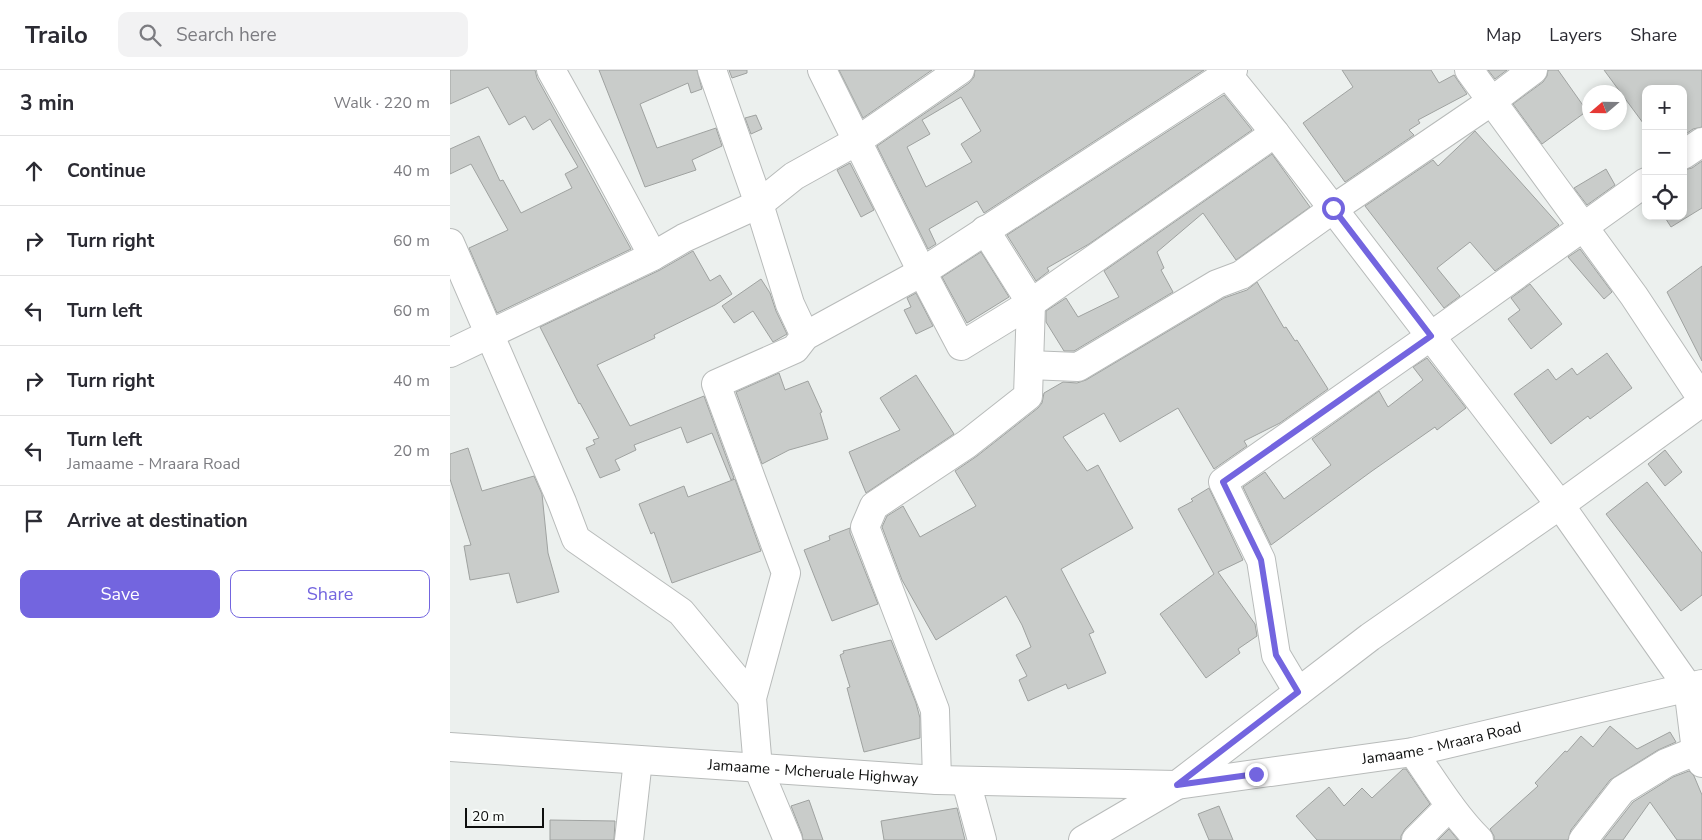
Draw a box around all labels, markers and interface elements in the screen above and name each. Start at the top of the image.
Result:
search box [118,12,468,57]
text: Trailo [25,19,88,51]
icon: search [136,21,164,49]
text: Search here [176,22,277,48]
text: Map [1486,23,1521,47]
text: Layers [1549,23,1602,47]
text: Share [1630,23,1677,47]
north arrow [1582,85,1627,130]
map controls [1642,85,1687,220]
button: + [1642,85,1687,130]
text: 3 min [20,89,74,117]
text: Walk · 220 m [334,92,430,114]
button: − [1642,130,1687,175]
icon: ahead [20,157,48,185]
text: Continue [67,158,146,184]
text: 40 m [393,160,430,182]
button: locate [1642,175,1687,220]
route start [1322,197,1345,220]
icon: right [20,227,48,255]
text: Turn right [67,228,154,254]
text: 60 m [393,230,430,252]
icon: left [20,297,48,325]
text: Turn left [67,298,142,324]
text: 60 m [393,300,430,322]
icon: right [20,367,48,395]
text: Turn right [67,368,154,394]
text: 40 m [393,370,430,392]
text: Turn left [67,427,142,453]
icon: left [20,437,48,465]
text: 20 m [393,440,430,462]
text: Jamaame - Mraara Road [67,453,240,475]
icon: arrive [20,507,48,535]
text: Arrive at destination [67,508,248,534]
button: Save [20,570,220,618]
button: Share [230,570,430,618]
street label: Jamaame - Mraara Road [1359,717,1523,769]
street label: Jamaame - Mcheruale Highway [706,754,919,789]
route end [1245,763,1268,786]
scale bar [465,805,544,828]
text: 20 m [472,807,504,826]

